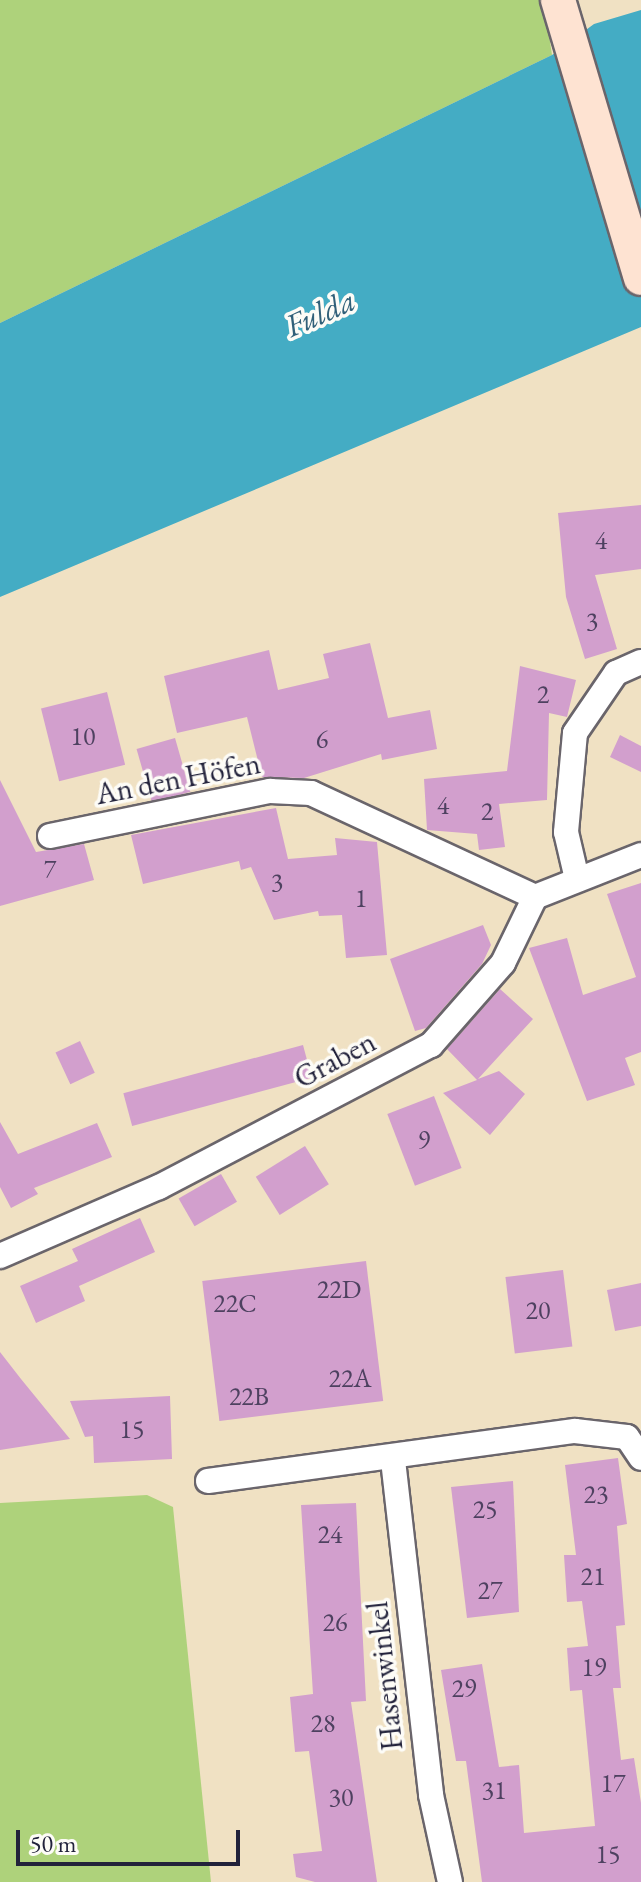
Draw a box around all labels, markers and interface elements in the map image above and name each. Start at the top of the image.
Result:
water label: Fulda [279,281,361,345]
house number: 4 [595,525,607,557]
house number: 3 [586,606,598,638]
house number: 2 [537,679,549,711]
house number: 10 [71,721,95,753]
house number: 6 [316,724,328,756]
street label: An den Höfen [93,745,263,813]
house number: 4 [437,790,449,822]
house number: 2 [481,796,493,828]
house number: 7 [44,854,56,886]
house number: 3 [271,867,283,899]
house number: 1 [355,883,367,915]
street label: Graben [288,1024,382,1096]
house number: 9 [418,1125,430,1157]
house number: 22D [317,1274,361,1306]
house number: 22C [213,1288,257,1320]
house number: 20 [526,1295,550,1327]
house number: 22A [329,1363,371,1395]
house number: 22B [229,1381,269,1413]
house number: 15 [120,1414,144,1446]
house number: 23 [584,1479,608,1511]
house number: 25 [473,1494,497,1526]
house number: 24 [318,1519,342,1551]
house number: 21 [581,1561,605,1593]
house number: 27 [478,1575,502,1607]
street label: Hasenwinkel [359,1600,411,1752]
house number: 26 [323,1607,347,1639]
house number: 19 [582,1652,606,1684]
house number: 29 [452,1673,476,1705]
house number: 28 [311,1708,335,1740]
house number: 17 [601,1768,625,1800]
house number: 31 [482,1775,506,1807]
house number: 30 [329,1782,353,1814]
scale bar [20,1814,244,1864]
text: 50 m [30,1828,77,1859]
house number: 15 [596,1839,620,1871]

